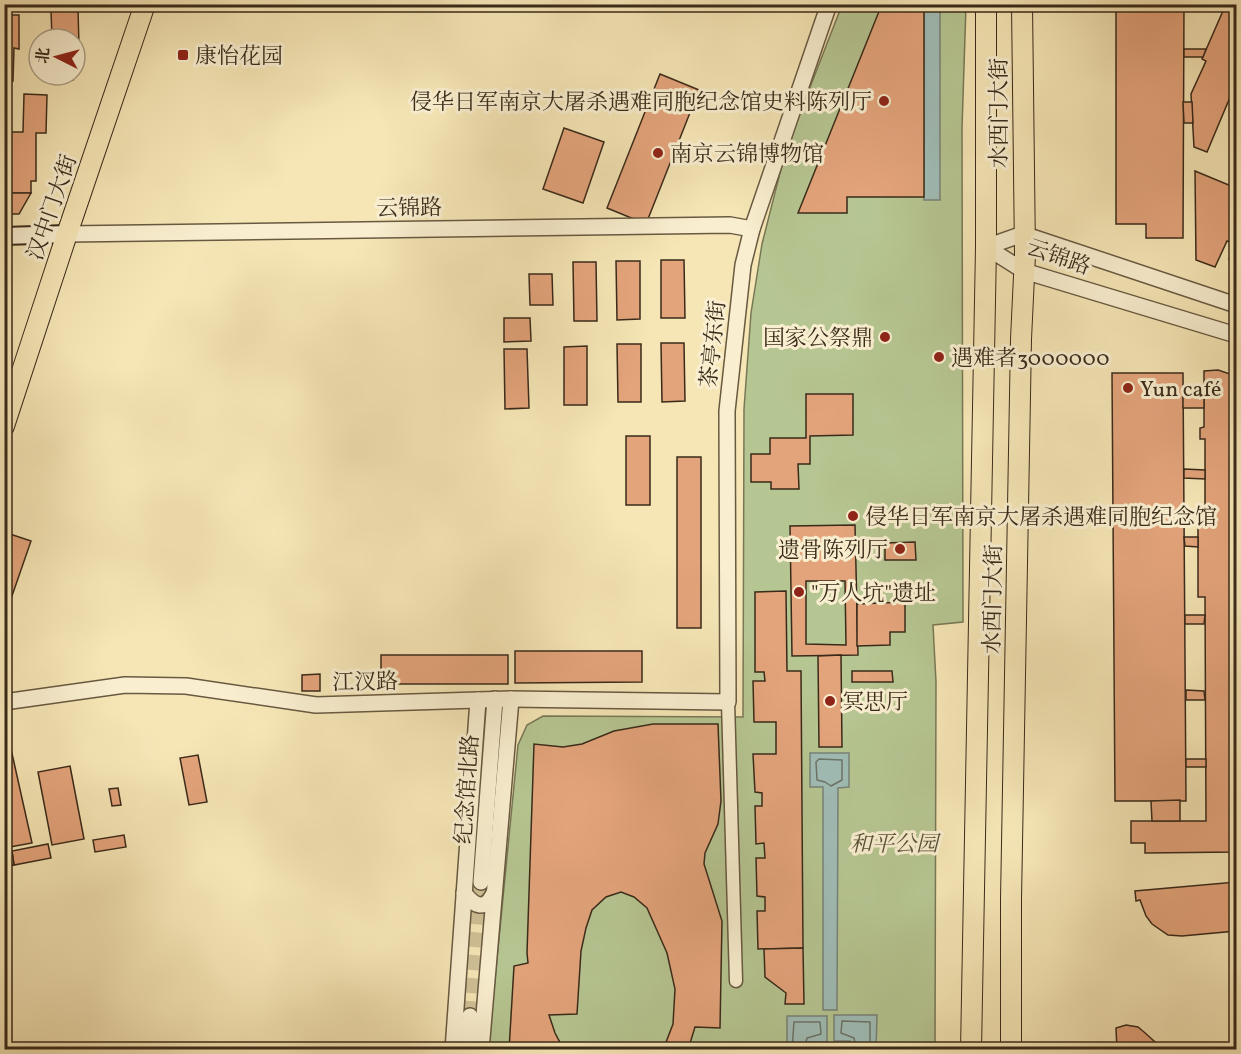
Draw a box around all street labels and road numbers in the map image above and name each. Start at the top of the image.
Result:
street label: 水西门大街 [985,58,1016,168]
street label: 汉中门大街 [21,151,86,265]
street label: 云锦路 [376,193,442,226]
street label: 云锦路 [1022,233,1094,284]
street label: 茶亭东街 [694,299,735,390]
street label: 水西门大街 [978,544,1011,654]
street label: 江汊路 [332,667,398,700]
street label: 纪念馆北路 [449,733,488,845]

